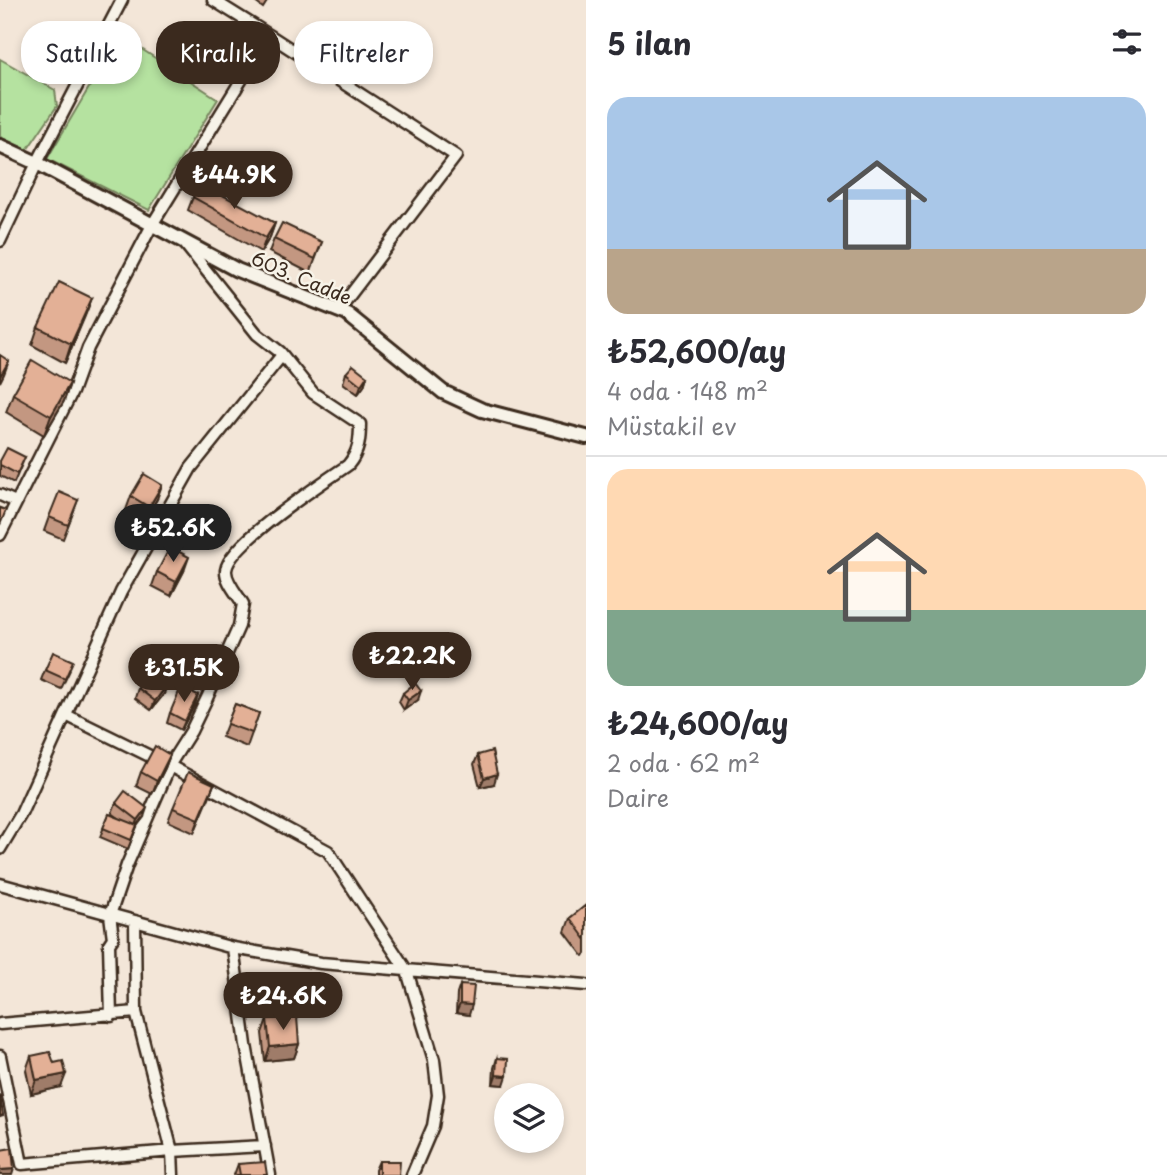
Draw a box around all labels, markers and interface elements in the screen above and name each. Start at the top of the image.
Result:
text: 5 ilan [607,20,692,65]
chip: Satılık [21,21,142,84]
chip: Kiralık [156,21,280,84]
chip: Filtreler [294,21,433,84]
icon: filters [1108,23,1146,61]
icon: home [814,142,940,268]
pin: ₺44.9K [177,152,291,211]
text: ₺44.9K [192,156,276,191]
street label: 603. Cadde [247,243,357,311]
text: ₺52,600/ay [607,328,786,373]
text: 4 oda · 148 m² [607,373,768,408]
text: Müstakil ev [607,408,736,443]
pin: ₺52.6K [116,504,230,564]
text: ₺52.6K [131,509,216,544]
icon: home [814,514,940,640]
pin: ₺22.2K [355,632,469,692]
text: ₺22.2K [368,637,456,672]
pin: ₺31.5K [127,644,241,704]
text: ₺31.5K [144,649,224,684]
text: ₺24,600/ay [607,700,789,745]
text: 2 oda · 62 m² [607,745,760,780]
text: Daire [607,780,669,815]
pin: ₺24.6K [226,972,340,1032]
text: ₺24.6K [239,977,327,1012]
map controls [494,1083,564,1153]
button: layers [494,1083,564,1153]

